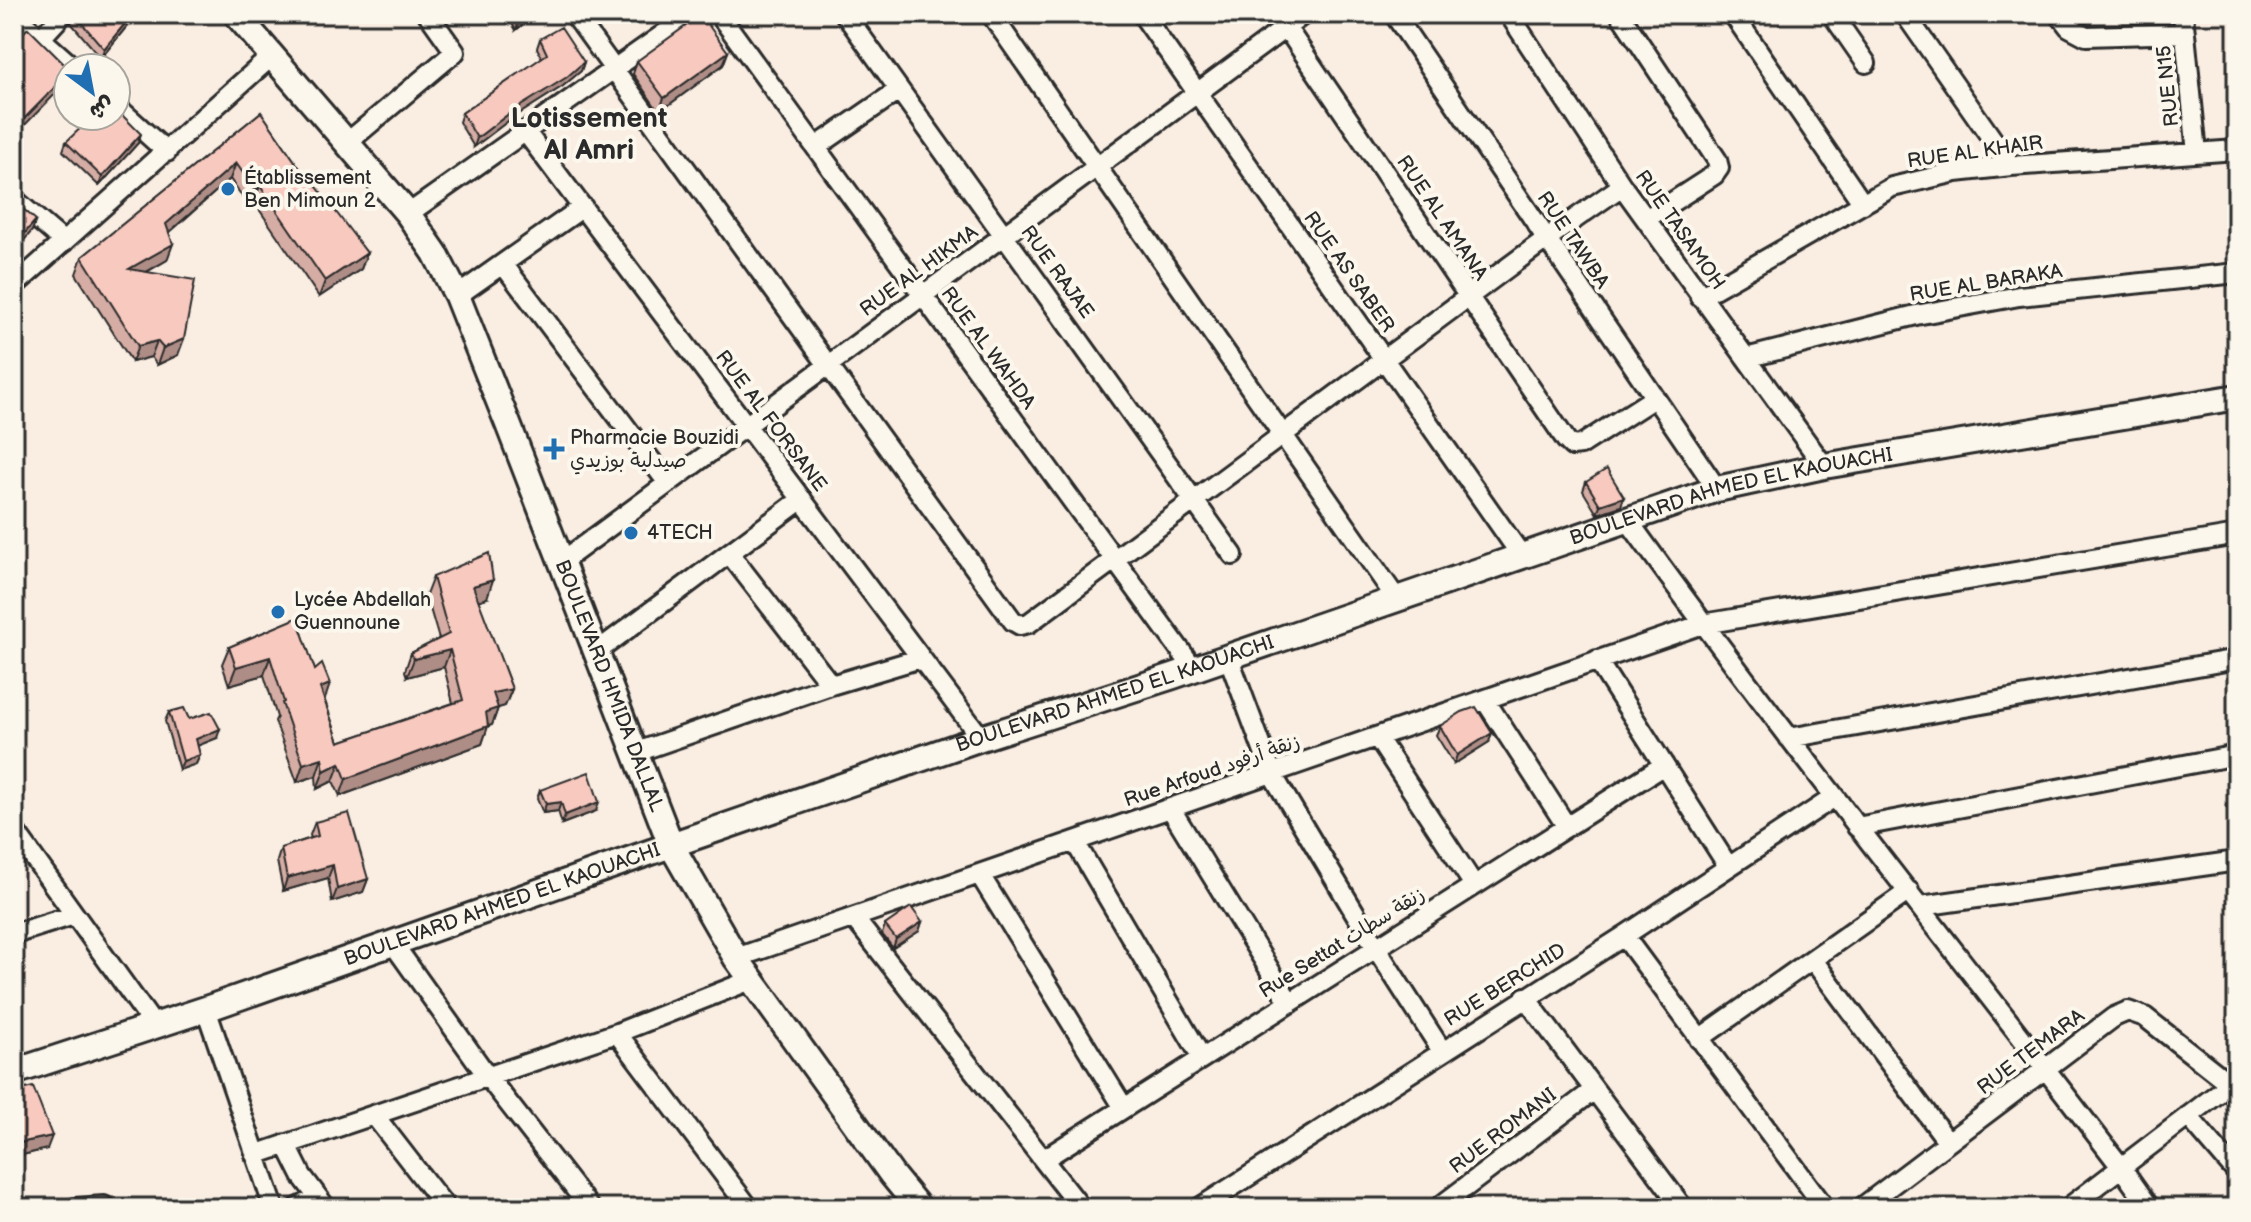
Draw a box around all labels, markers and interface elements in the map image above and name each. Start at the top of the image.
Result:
street label: RUE N15 [2152,44,2184,128]
north arrow [52,52,132,132]
text: ش [84,90,119,126]
district label: Lotissement Al Amri [511,102,667,167]
street label: RUE AL KHAIR [1906,131,2044,173]
street label: RUE AL AMANA [1391,151,1493,286]
place label: Établissement Ben Mimoun 2 [244,165,376,213]
street label: RUE TASAMOH [1630,166,1730,294]
marker: Établissement Ben Mimoun 2 [219,180,237,198]
street label: RUE TAWBA [1532,187,1615,294]
street label: RUE AS SABER [1298,207,1400,337]
street label: RUE AL HIKMA [855,220,983,322]
street label: RUE RAJAE [1015,221,1099,323]
street label: RUE AL BARAKA [1908,259,2065,307]
street label: RUE AL WAHDA [936,282,1041,415]
street label: RUE AL FORSANE [710,346,832,496]
place label: Pharmacie Bouzidi صيدلية بوزيدي [570,426,739,475]
marker: Pharmacie Bouzidi صيدلية بوزيدي [545,440,563,458]
street label: BOULEVARD AHMED EL KAOUACHI [1567,443,1894,551]
place label: 4TECH [647,521,713,545]
marker: 4TECH [622,524,640,542]
street label: BOULEVARD HMIDA DALLAL [550,556,669,816]
place label: Lycée Abdellah Guennoune [294,588,431,635]
marker: Lycée Abdellah Guennoune [269,603,287,621]
street label: BOULEVARD AHMED EL KAOUACHI [953,630,1277,758]
street label: Rue Arfoud زنقة أرفود [1121,730,1303,812]
street label: BOULEVARD AHMED EL KAOUACHI [341,838,663,971]
street label: Rue Settat زنقة سطات [1255,882,1429,1004]
street label: RUE BERCHID [1440,938,1570,1032]
street label: RUE TEMARA [1973,1003,2090,1100]
street label: RUE ROMANI [1445,1083,1561,1179]

